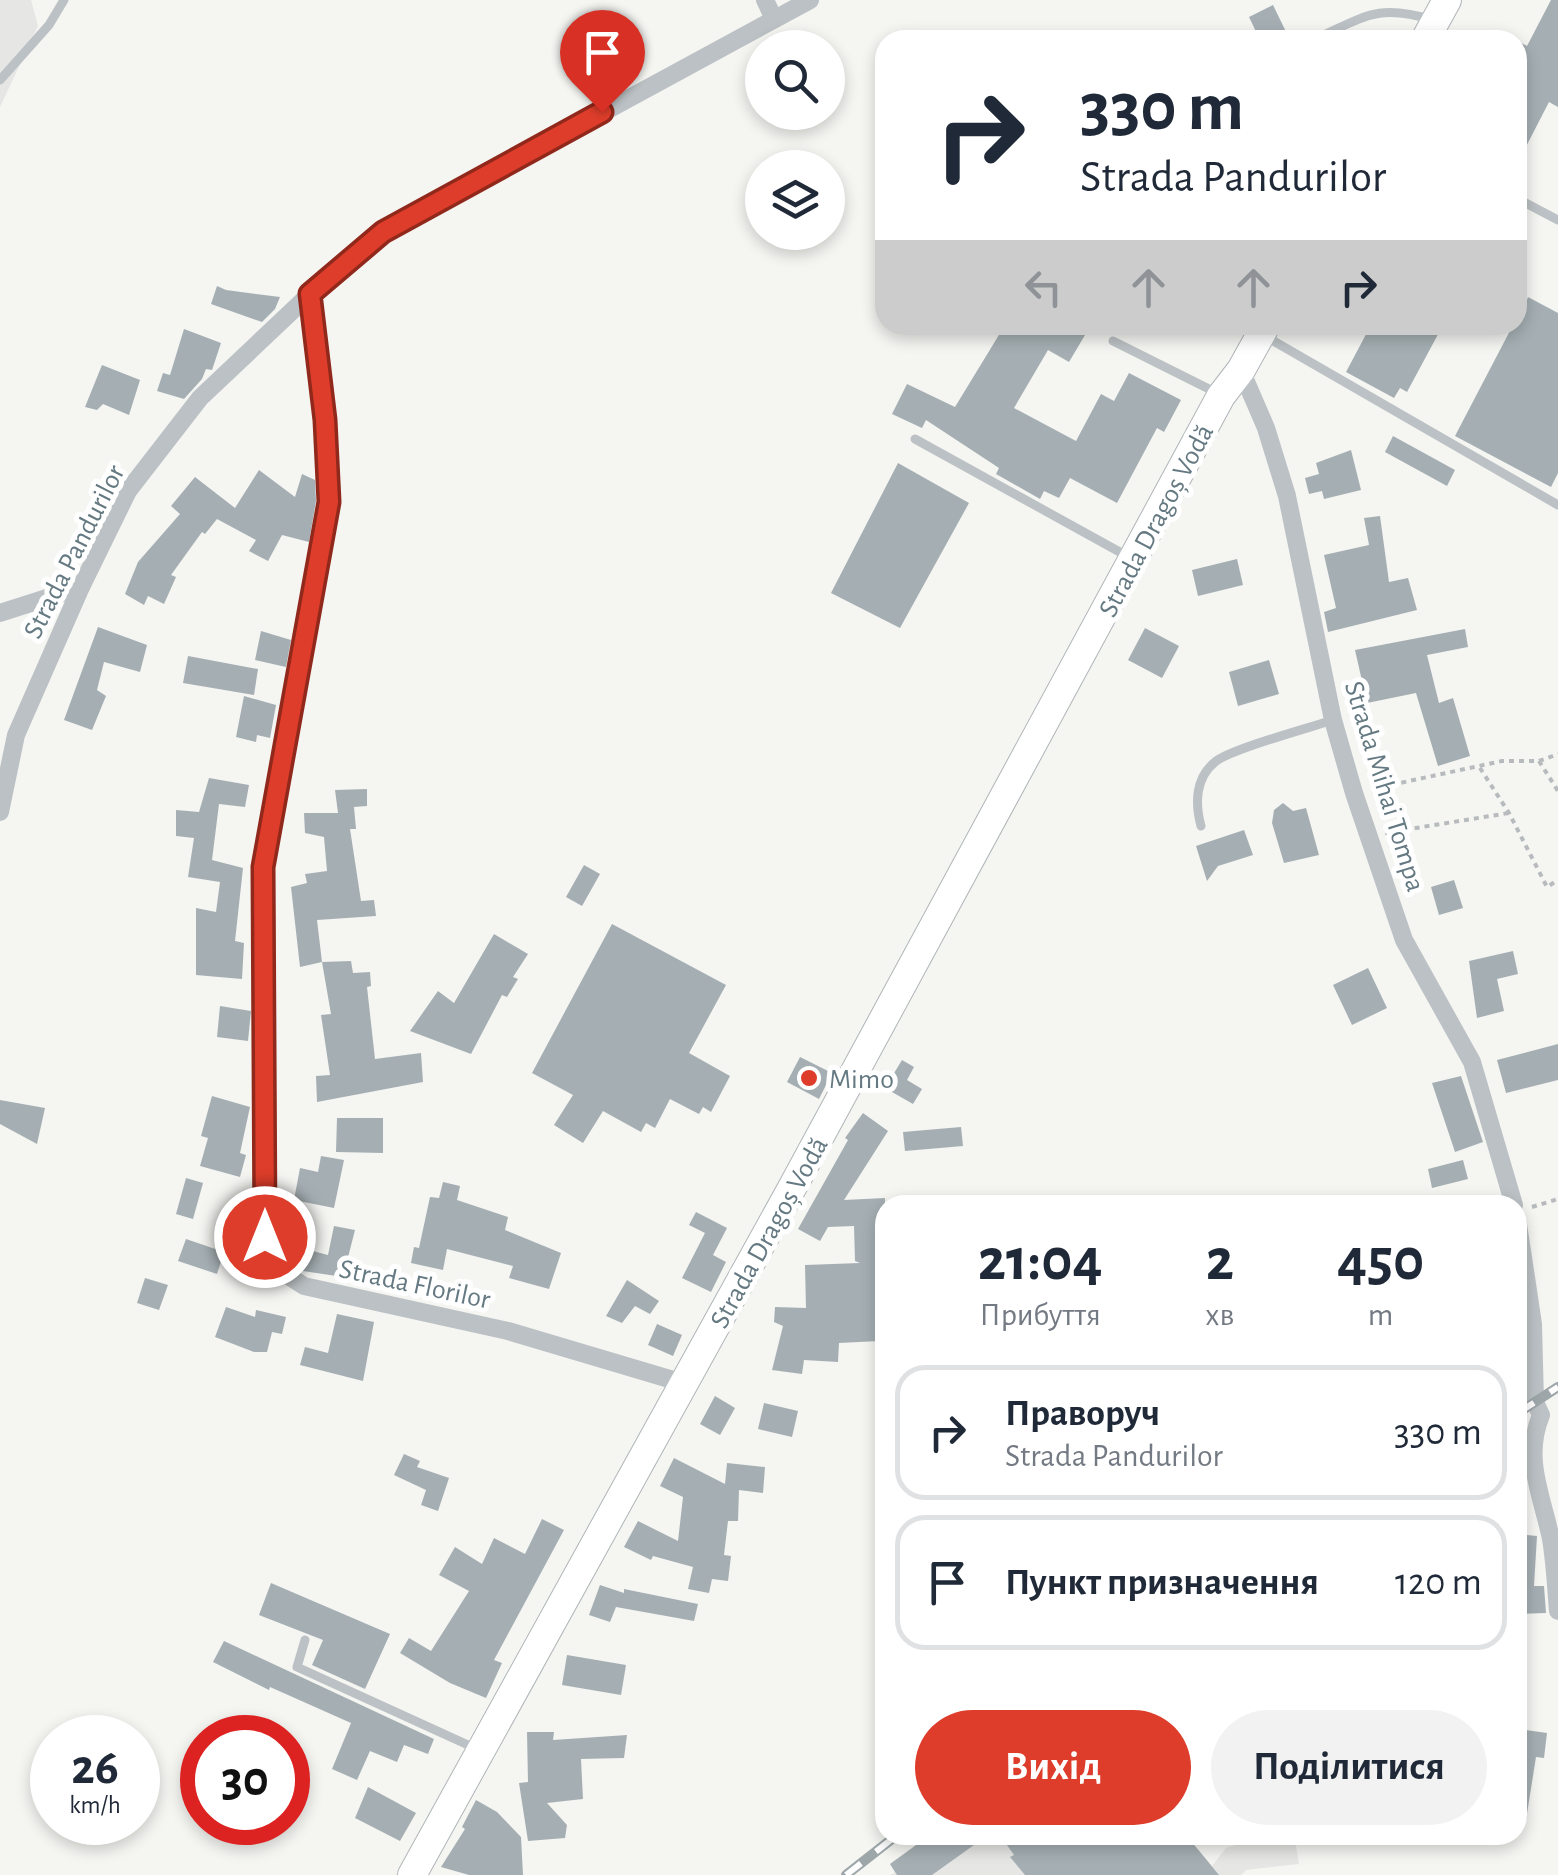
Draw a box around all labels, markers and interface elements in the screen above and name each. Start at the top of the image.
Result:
pin [560,10,645,113]
icon: arrive [575,25,630,80]
map controls [745,30,845,250]
button: search [745,30,845,130]
icon: right [915,70,1045,200]
text: 330 m [1080,73,1244,143]
button: layers [745,150,845,250]
text: Strada Pandurilor [1080,155,1386,200]
icon: left [1016,260,1071,315]
icon: ahead [1121,260,1176,315]
icon: ahead [1226,260,1281,315]
icon: right [1331,260,1386,315]
street label: Strada Dragoș Vodă [1094,420,1220,622]
street label: Strada Pandurilor [19,461,131,643]
street label: Strada Mihai Tompa [1339,678,1429,895]
place label: Mimo [829,1066,894,1094]
marker: Mimo [798,1067,820,1089]
street label: Strada Dragoș Vodă [706,1133,835,1334]
position arrow [213,1185,317,1289]
text: 21:04 [978,1231,1103,1291]
text: 2 [1206,1231,1234,1291]
text: 450 [1337,1231,1424,1291]
street label: Strada Florilor [337,1255,493,1315]
text: Прибуття [980,1299,1101,1331]
text: хв [1205,1299,1234,1331]
text: m [1368,1299,1393,1331]
text: Праворуч [1005,1395,1160,1433]
icon: right [920,1405,975,1460]
text: 330 m [1394,1414,1482,1452]
text: Strada Pandurilor [1005,1440,1223,1472]
icon: arrive [920,1555,975,1610]
text: Пункт призначення [1005,1564,1319,1602]
text: 120 m [1395,1564,1482,1602]
button: Вихід [915,1710,1191,1825]
button: Поділитися [1211,1710,1487,1825]
speed limit sign: 30 [180,1715,310,1845]
text: 26 [71,1743,119,1793]
text: km/h [69,1793,121,1818]

